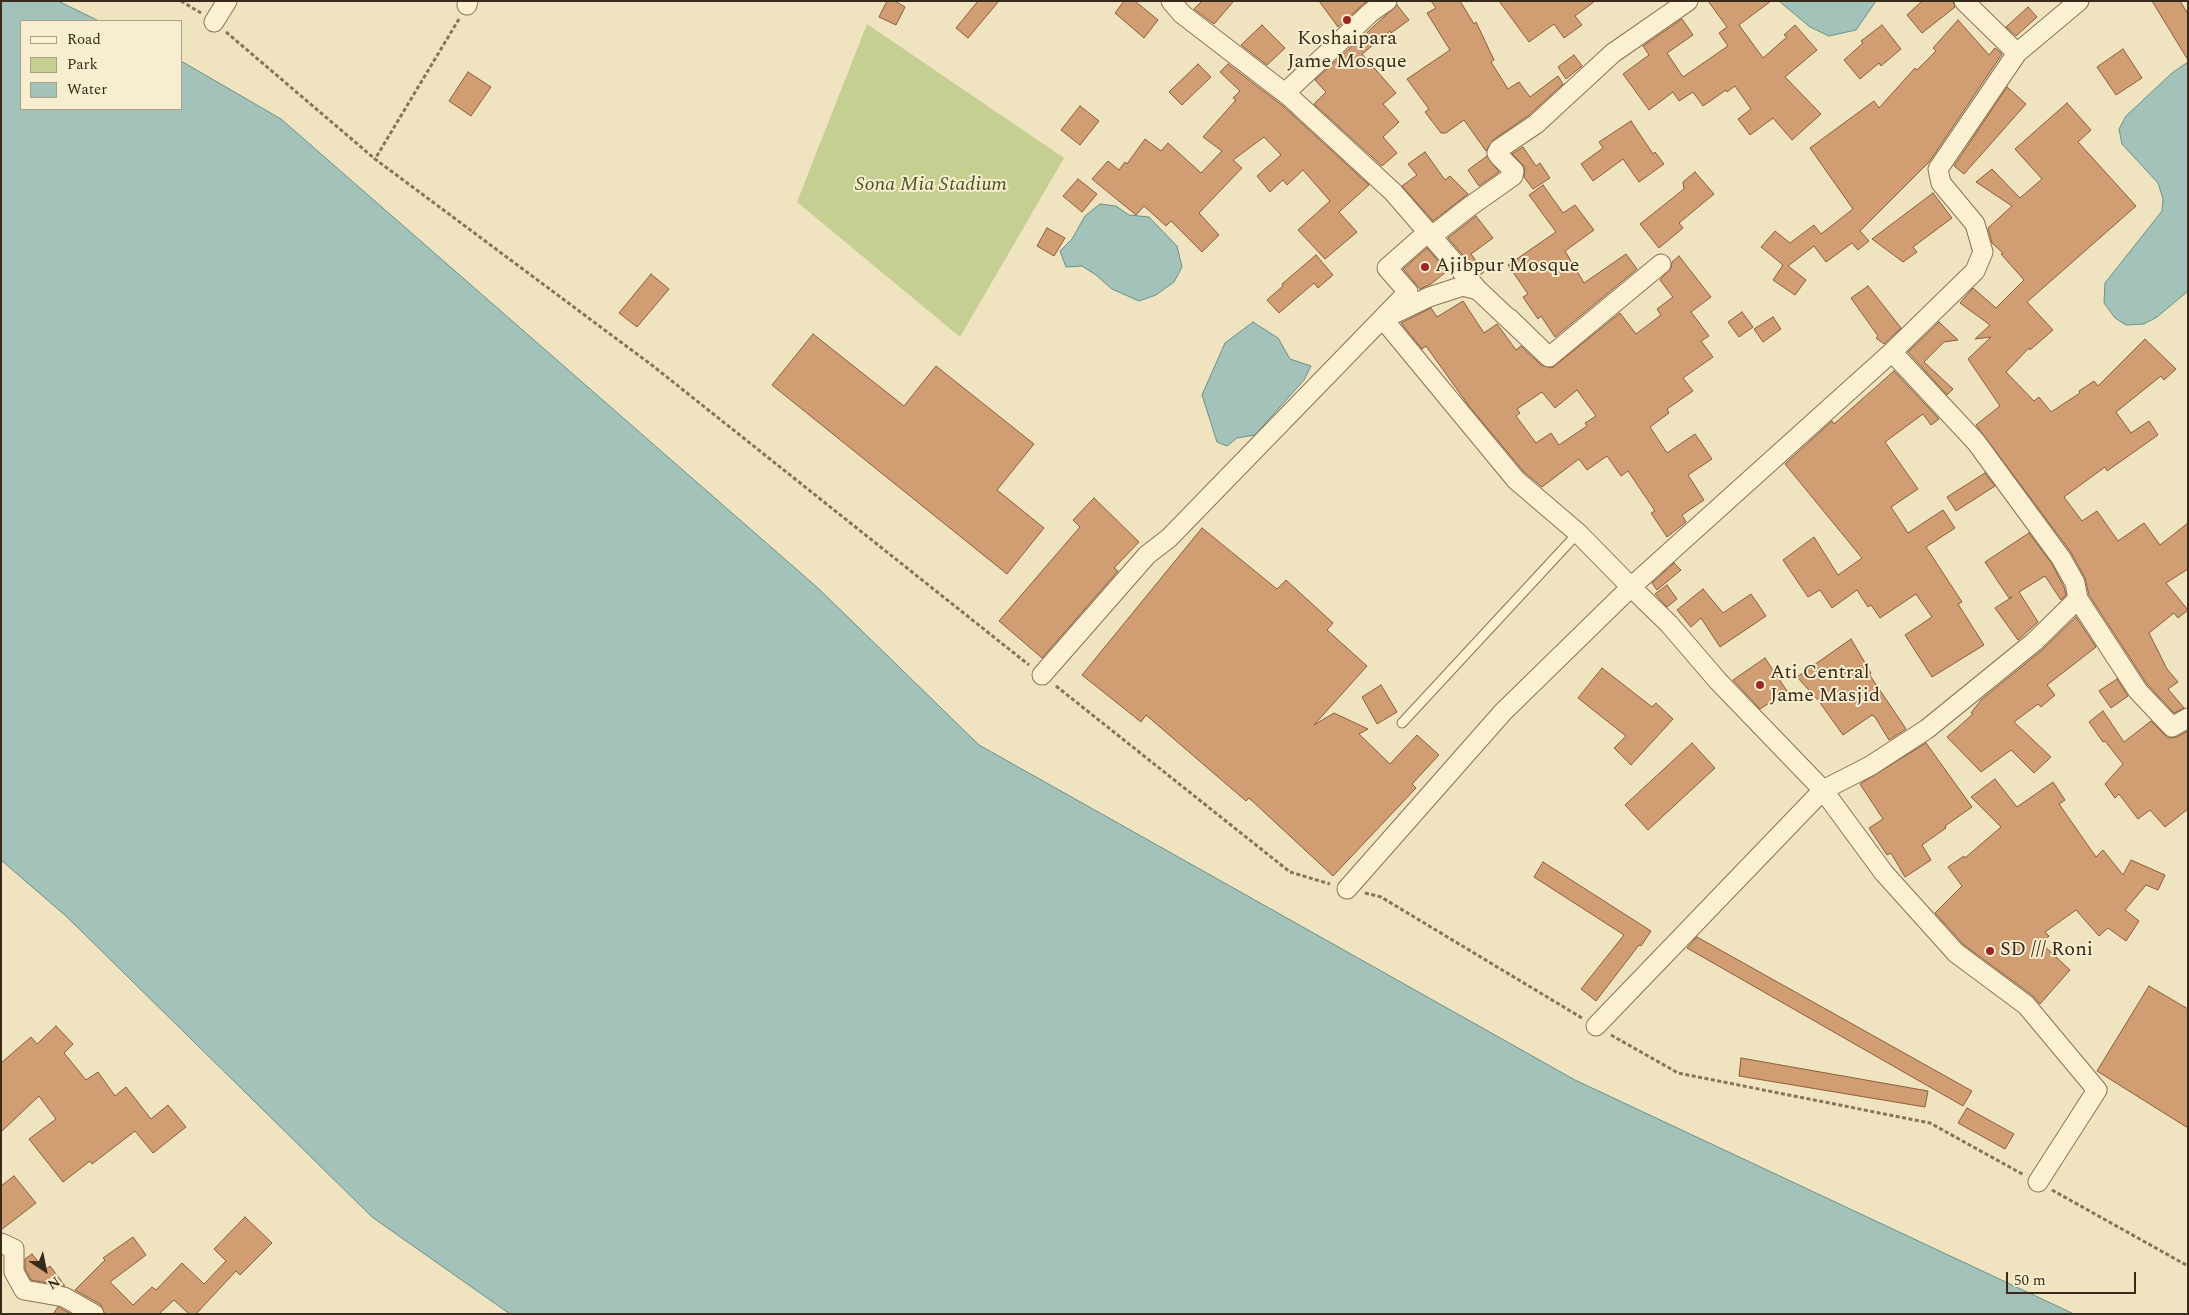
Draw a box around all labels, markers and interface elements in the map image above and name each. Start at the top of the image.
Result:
marker: Koshaipara Jame Mosque [1341,14,1353,26]
legend [20,20,182,110]
text: Road [67,28,101,51]
place label: Koshaipara Jame Mosque [1287,28,1407,75]
text: Park [67,53,98,76]
text: Water [67,78,107,101]
park label: Sona Mia Stadium [855,174,1007,198]
place label: Ajibpur Mosque [1435,255,1580,279]
marker: Ajibpur Mosque [1419,261,1431,273]
place label: Ati Central Jame Masjid [1770,662,1880,709]
marker: Ati Central Jame Masjid [1754,679,1766,691]
place label: SD /// Roni [2000,939,2093,963]
marker: SD /// Roni [1984,945,1996,957]
north arrow [20,1245,70,1295]
scale bar [2009,1262,2139,1294]
text: 50 m [2014,1269,2046,1292]
text: N [43,1271,64,1295]

